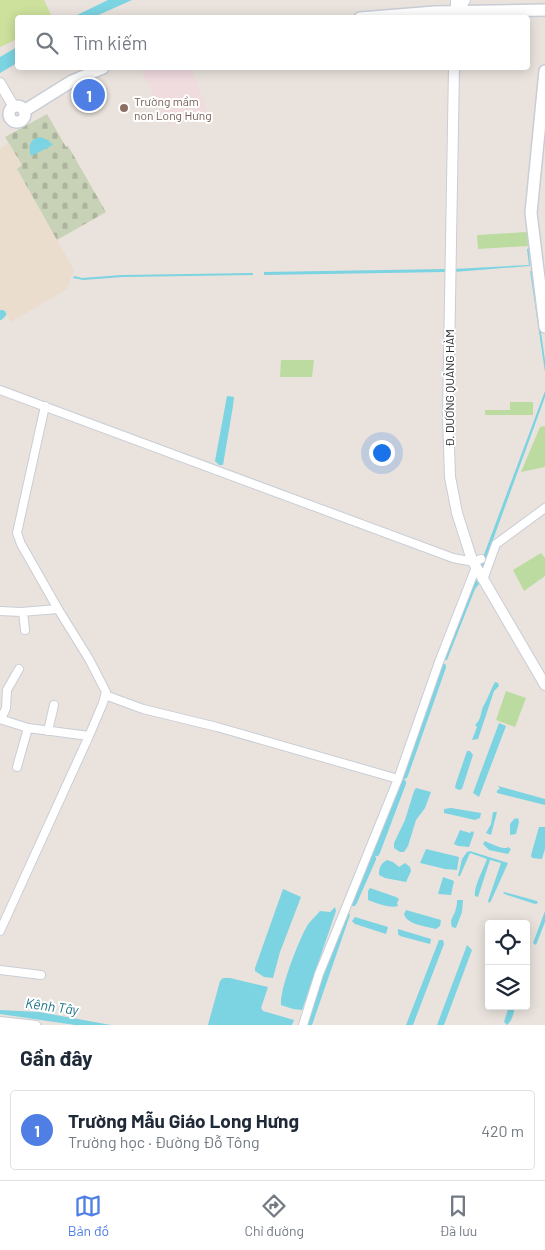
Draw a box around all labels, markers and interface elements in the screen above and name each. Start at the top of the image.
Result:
search box [15,15,530,70]
icon: search [33,29,61,57]
text: Tìm kiếm [73,31,148,54]
pin: 1 [73,76,105,114]
place label: Trường mầm non Long Hưng [134,94,212,122]
marker: Trường mầm non Long Hưng [118,102,130,114]
street label: Đ. DƯƠNG QUẢNG HÀM [442,329,456,447]
your location [369,440,395,466]
map controls [485,920,530,1010]
button: locate [485,920,530,965]
button: layers [485,965,530,1010]
water label: Kênh Tây [24,994,80,1018]
text: Gần đây [20,1045,93,1070]
text: Trường Mẫu Giáo Long Hưng [68,1109,299,1132]
text: 1 [34,1121,40,1140]
text: 420 m [481,1121,524,1140]
text: Trường học · Đường Đỗ Tông [68,1132,260,1151]
tab: Bản đồ [68,1192,109,1239]
tab: Chỉ đường [245,1192,304,1239]
tab: Đã lưu [440,1192,477,1239]

